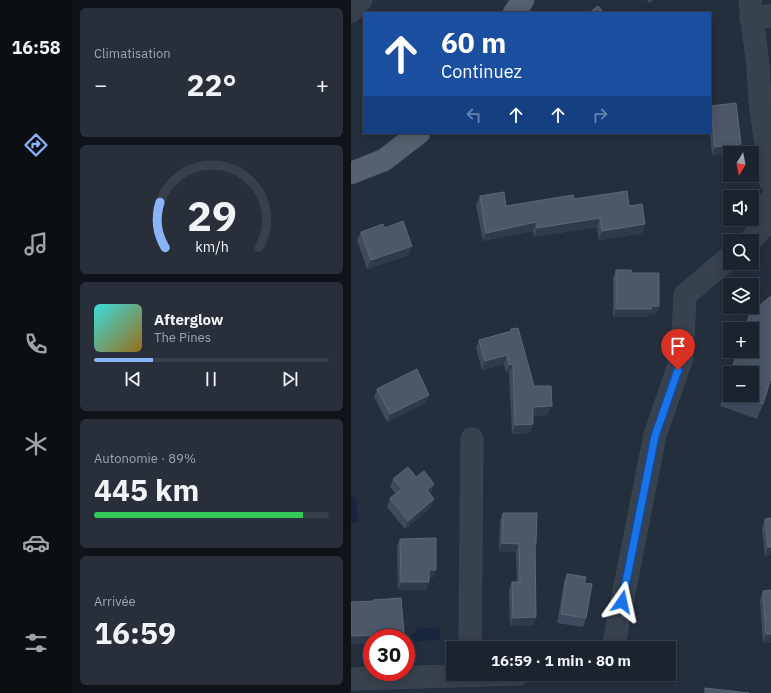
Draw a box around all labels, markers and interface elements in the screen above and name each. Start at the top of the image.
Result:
text: 60 m [441,24,506,61]
icon: ahead [375,28,427,80]
text: 16:58 [11,36,61,59]
text: Climatisation [94,45,171,62]
text: Continuez [441,60,522,83]
text: 22° [186,65,237,104]
text: − [94,70,107,99]
text: + [316,70,329,99]
icon: left [463,104,485,126]
icon: ahead [505,104,527,126]
icon: ahead [547,104,569,126]
icon: right [589,104,611,126]
icon: directions [22,131,50,159]
north arrow [723,146,759,182]
map controls [723,146,759,402]
text: 29 [187,187,236,241]
button: sound [723,190,759,226]
icon: music [22,230,50,258]
button: search [723,234,759,270]
text: km/h [195,236,228,255]
button: layers [723,278,759,314]
text: Afterglow [154,310,223,329]
button: + [723,322,759,358]
text: The Pines [154,329,211,346]
pin [661,329,695,370]
icon: phone [22,330,50,358]
icon: arrive [667,335,689,357]
button: − [723,366,759,402]
icon: previous [122,368,144,390]
icon: pause [200,368,222,390]
icon: next [279,368,301,390]
icon: climate [22,430,50,458]
text: Autonomie · 89% [94,450,196,467]
text: 445 km [94,470,199,509]
icon: car [22,529,50,557]
position arrow [601,581,643,623]
text: Arrivée [94,593,136,610]
text: 16:59 [94,613,176,652]
icon: filters [22,629,50,657]
speed limit sign: 30 [363,629,415,681]
text: 16:59 · 1 min · 80 m [491,651,631,670]

